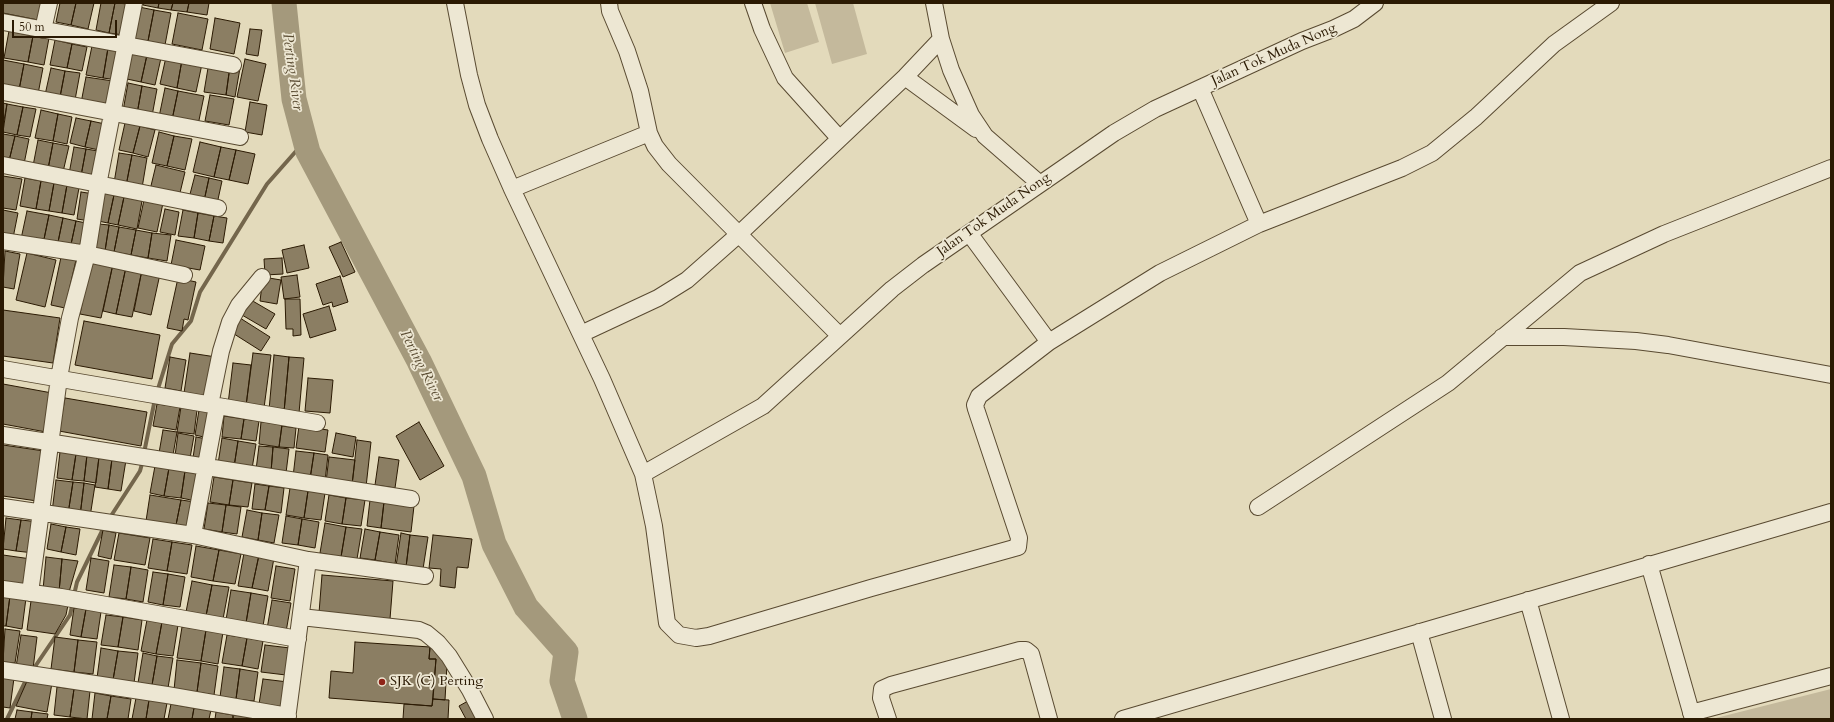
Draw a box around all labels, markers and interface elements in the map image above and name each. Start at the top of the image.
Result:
scale bar [14,12,119,38]
text: 50 m [19,19,45,35]
street label: Jalan Tok Muda Nong [1209,20,1339,90]
water label: Perting River [278,32,306,112]
street label: Jalan Tok Muda Nong [934,170,1054,260]
water label: Perting River [395,327,447,405]
place label: SJK (C) Perting [390,674,483,690]
marker: SJK (C) Perting [377,677,387,687]

